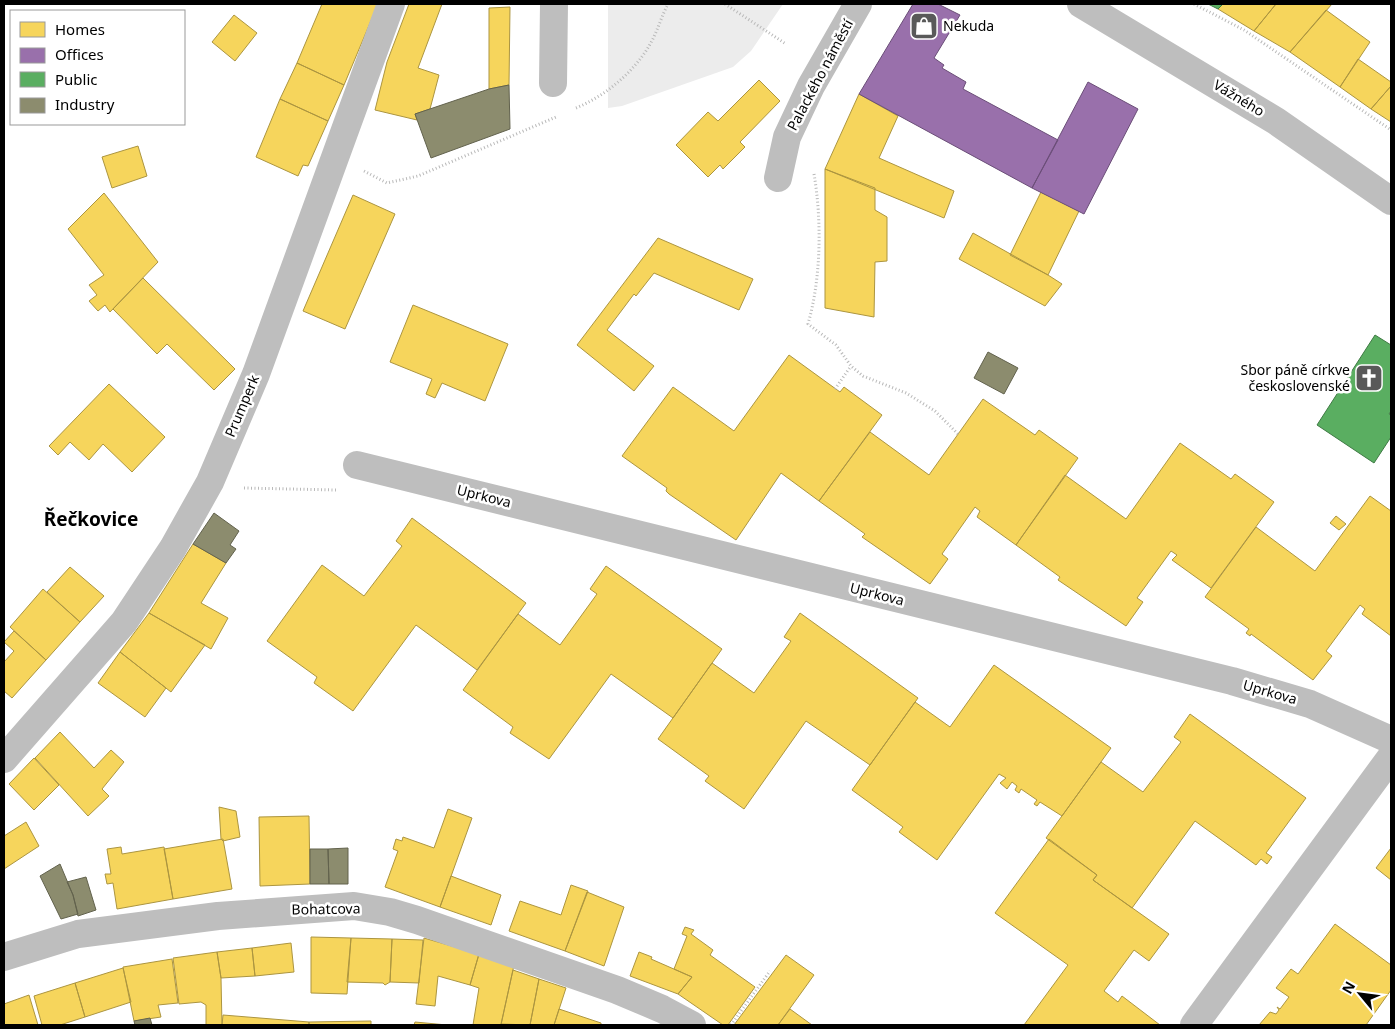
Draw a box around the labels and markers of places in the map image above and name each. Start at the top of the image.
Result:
shop icon: Nekuda [909,11,939,41]
place label: Nekuda [943,16,994,35]
place label: Sbor páně církve československé [1241,360,1350,395]
church icon: Sbor páně církve československé [1354,363,1384,393]

